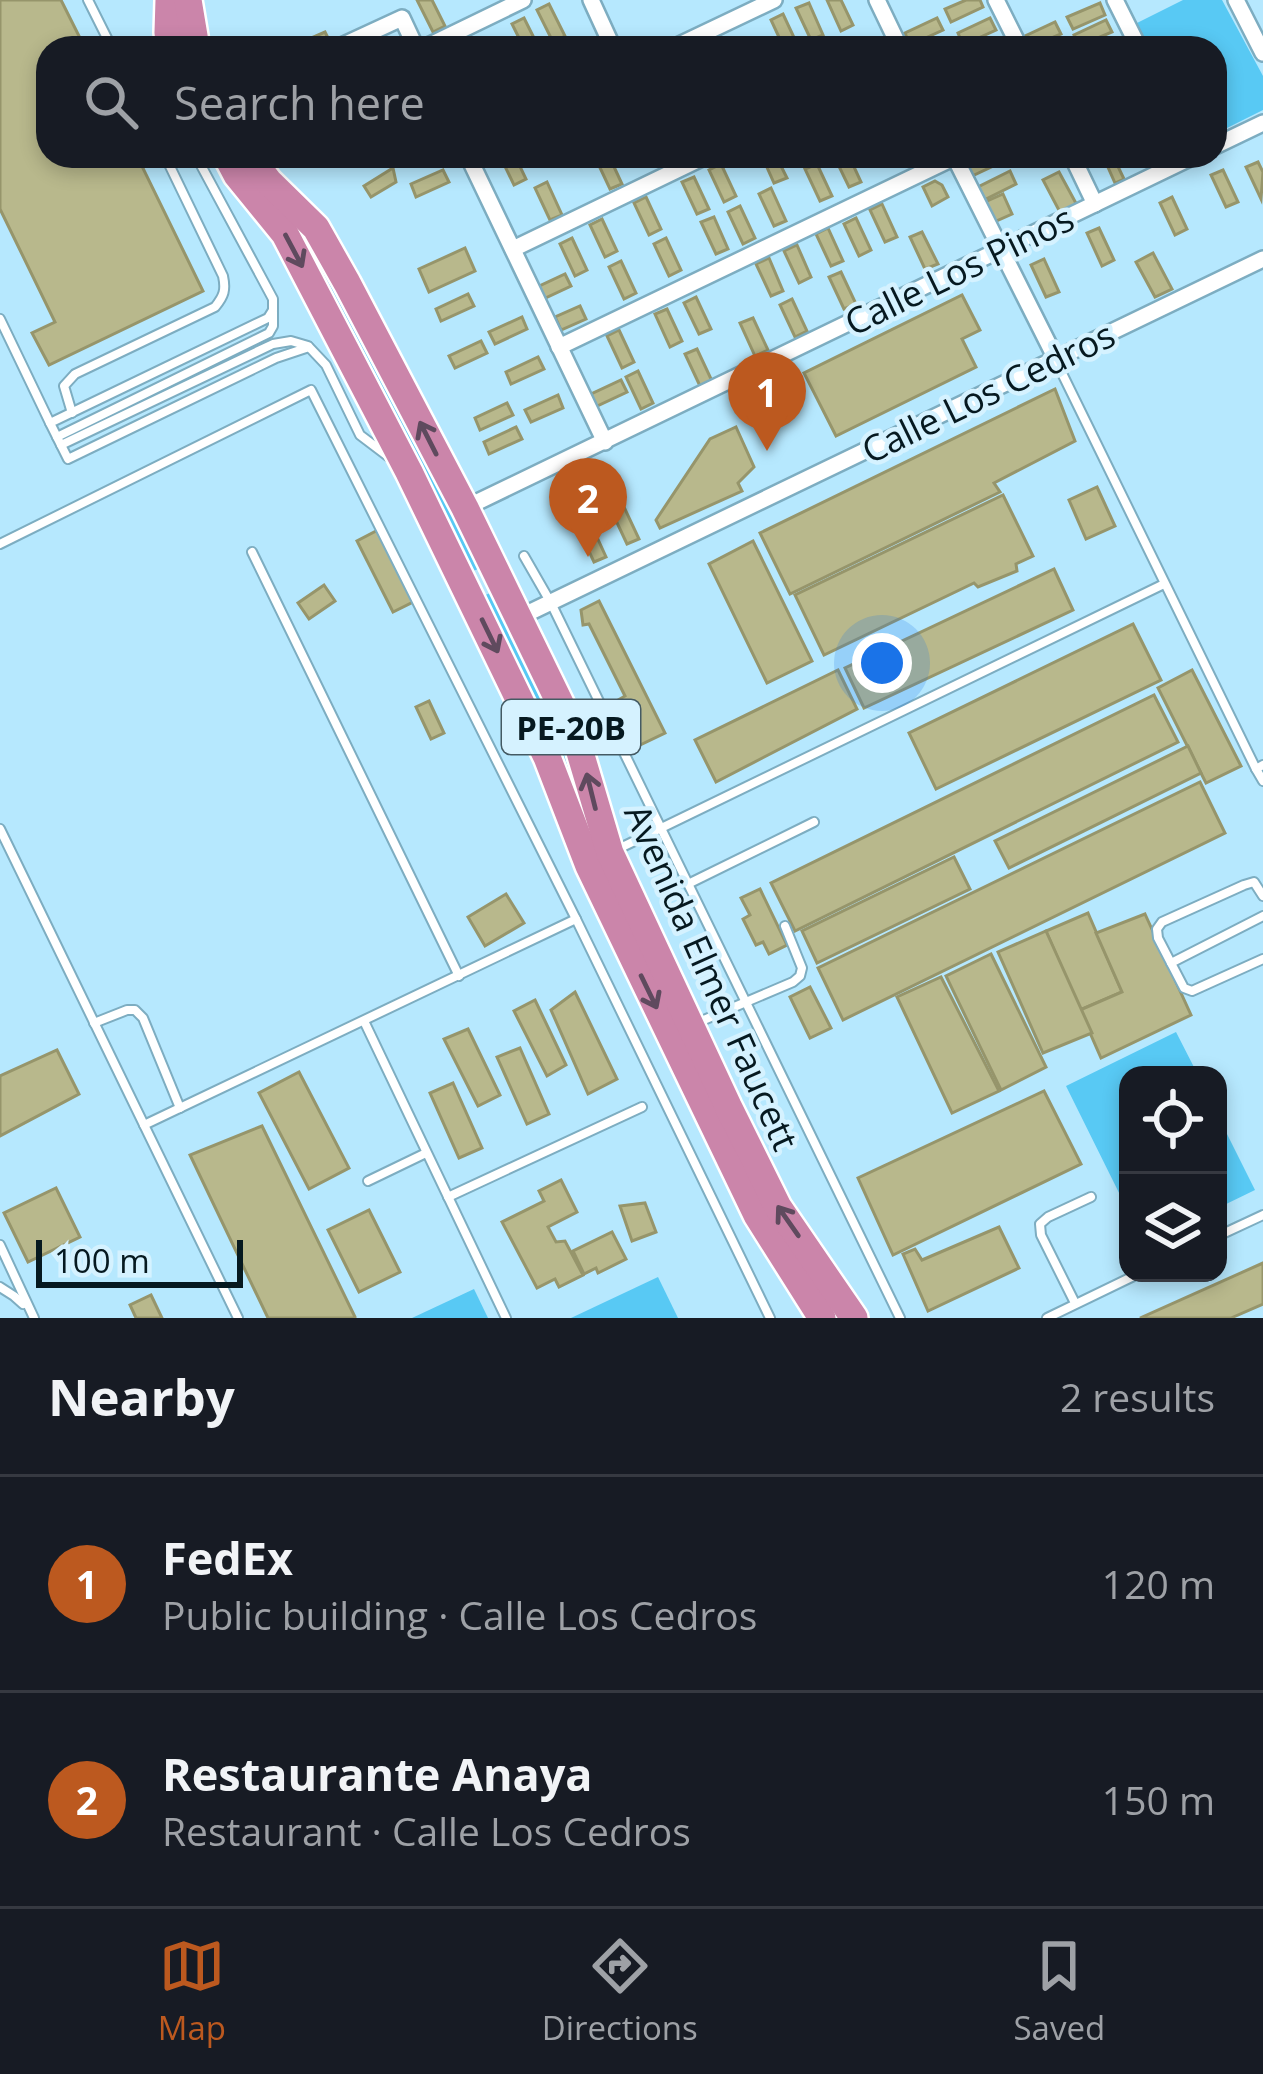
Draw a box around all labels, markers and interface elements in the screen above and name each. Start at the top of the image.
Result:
search box [36,36,1227,168]
icon: search [78,69,144,135]
text: Search here [174,72,425,133]
street label: Calle Los Pinos [836,193,1082,347]
one-way arrow [283,233,306,268]
street label: Calle Los Cedros [853,310,1123,474]
pin: 1 [728,352,806,451]
one-way arrow [416,421,439,456]
pin: 2 [549,458,627,557]
one-way arrow [480,617,502,653]
your location [852,633,912,693]
road number: PE-20B [502,700,640,754]
one-way arrow [579,773,601,811]
street label: Avenida Elmer Faucett [614,796,810,1158]
one-way arrow [639,973,661,1009]
map controls [1119,1066,1227,1282]
button: locate [1119,1066,1227,1174]
button: layers [1119,1174,1227,1282]
one-way arrow [776,1205,801,1238]
scale bar [36,1234,243,1287]
text: 100 m [54,1238,150,1283]
text: Nearby [48,1361,235,1431]
text: 2 results [1060,1370,1215,1423]
text: FedEx [162,1527,293,1588]
text: 1 [76,1557,98,1610]
text: 120 m [1102,1557,1215,1610]
text: Public building · Calle Los Cedros [162,1588,757,1641]
text: Restaurante Anaya [162,1743,593,1804]
text: 2 [76,1773,98,1826]
text: 150 m [1102,1773,1215,1826]
text: Restaurant · Calle Los Cedros [162,1804,691,1857]
tab: Map [158,1933,226,2050]
tab: Directions [542,1933,698,2050]
tab: Saved [1013,1933,1105,2050]

